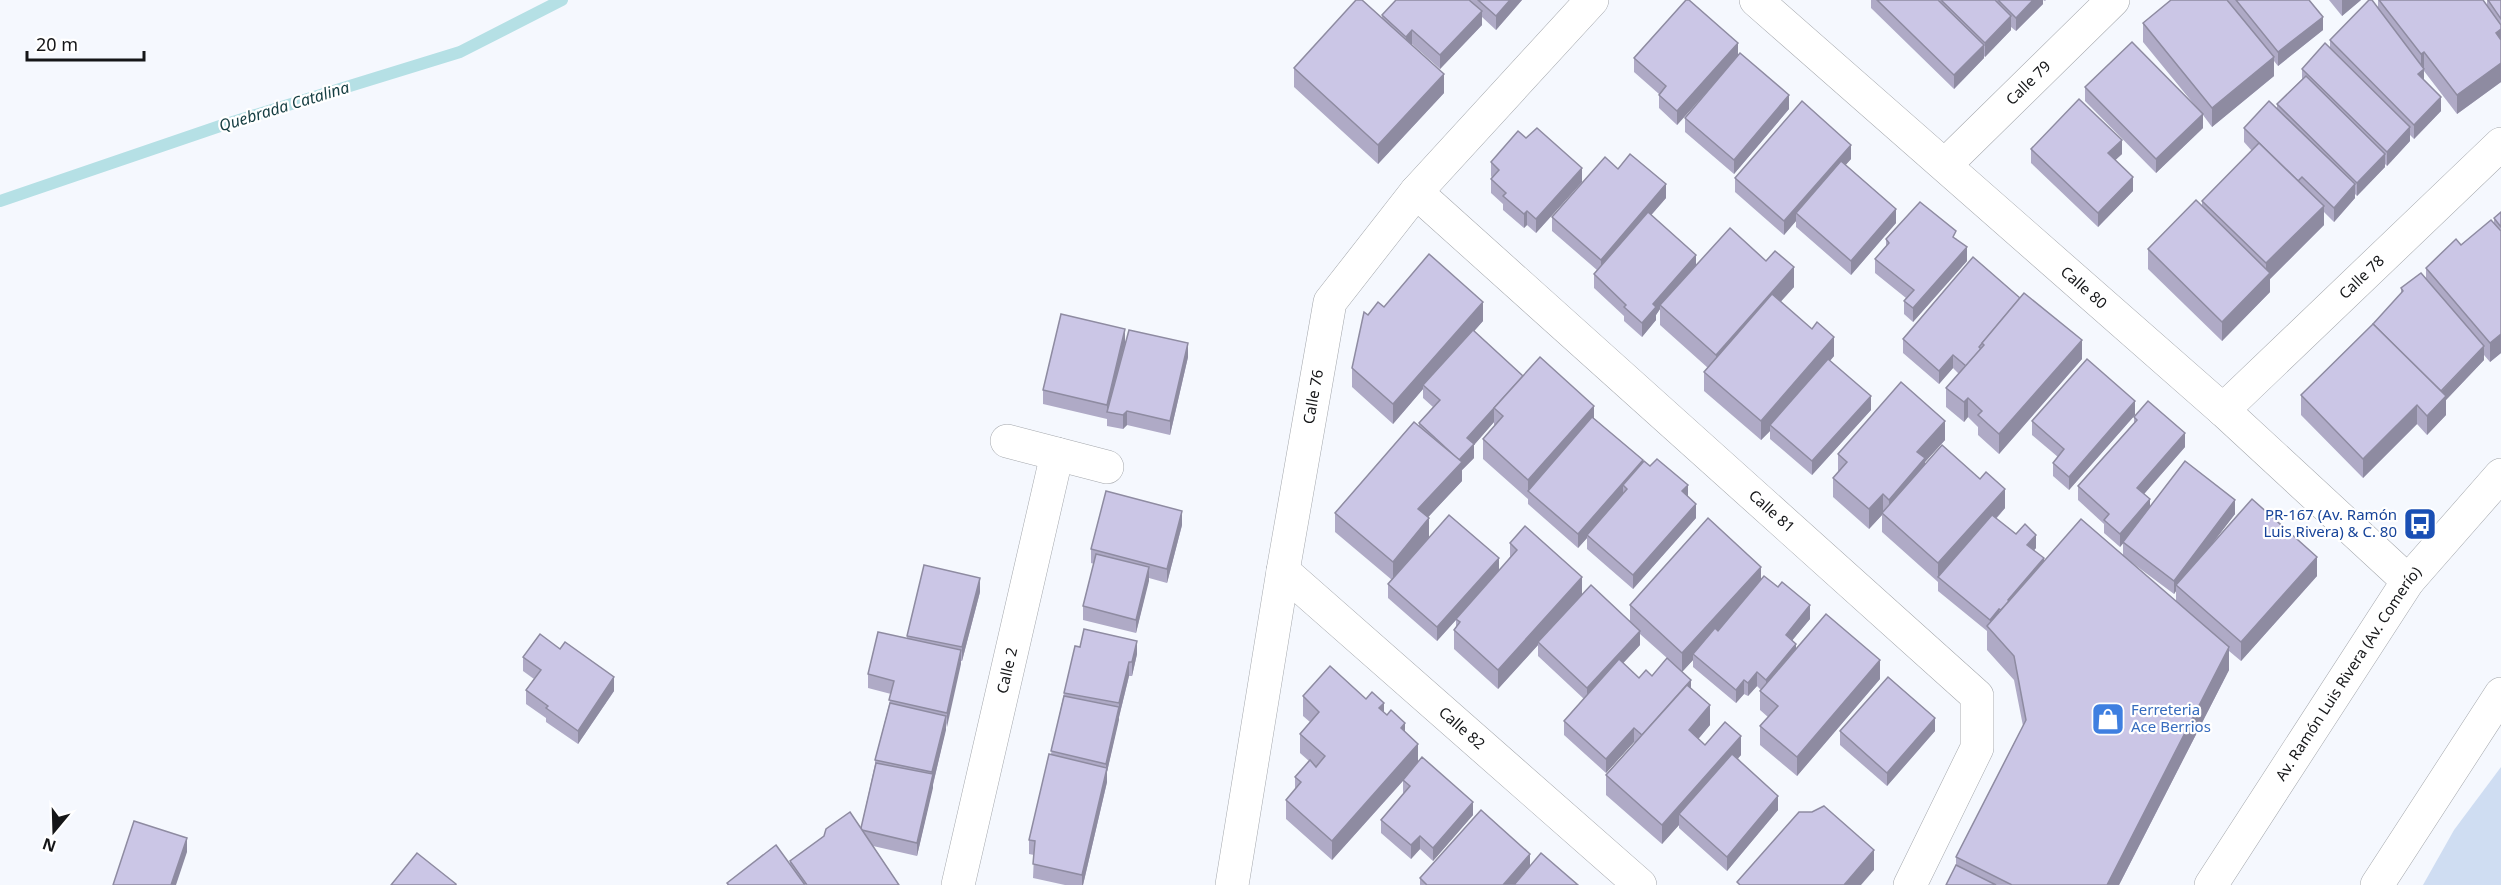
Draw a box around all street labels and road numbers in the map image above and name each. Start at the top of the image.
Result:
street label: Calle 79 [2001,56,2054,109]
street label: Calle 78 [2334,250,2388,303]
street label: Calle 80 [2057,261,2112,313]
street label: Calle 76 [1298,368,1327,426]
street label: Calle 81 [1745,485,1799,537]
street label: Av. Ramón Luis Rivera (Av. Comerío) [2270,562,2425,784]
street label: Calle 2 [991,645,1021,695]
street label: Calle 82 [1435,702,1490,753]

